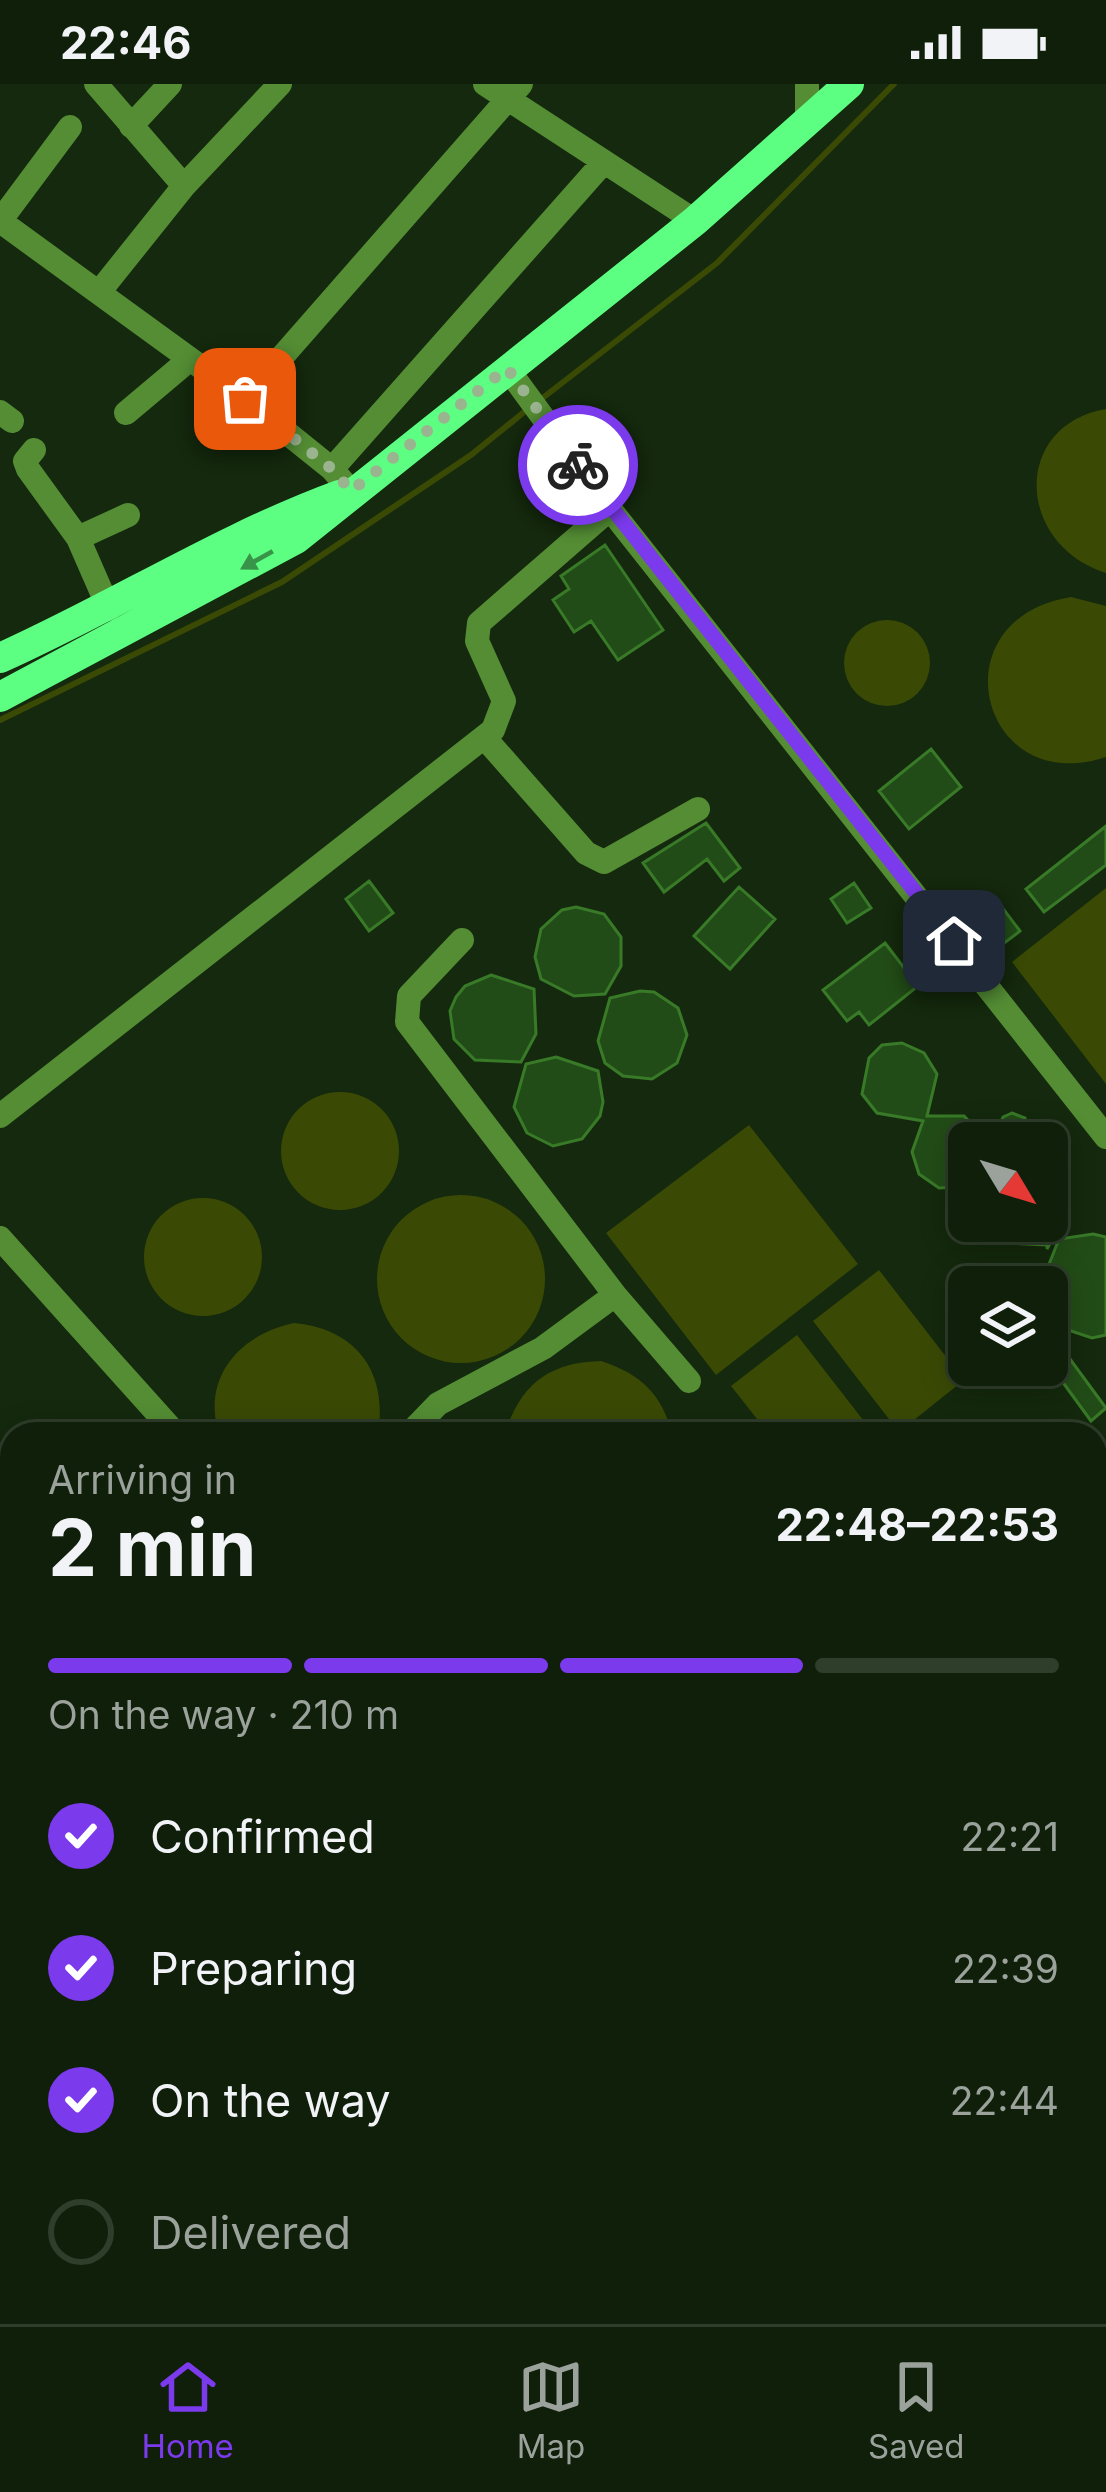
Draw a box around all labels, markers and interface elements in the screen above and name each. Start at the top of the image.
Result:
text: 22:46 [60,15,191,70]
pin [194,348,296,450]
icon: bag [212,366,278,432]
courier [518,405,638,525]
icon: bike [545,432,611,498]
one-way arrow [240,549,275,570]
pin [903,890,1005,992]
icon: home [921,908,987,974]
north arrow [948,1122,1068,1242]
map controls [948,1122,1068,1386]
button: layers [948,1266,1068,1386]
text: Arriving in [48,1456,237,1503]
text: 22:48–22:53 [776,1497,1059,1552]
text: 2 min [48,1500,256,1595]
text: On the way · 210 m [48,1691,399,1738]
icon: check [48,1803,114,1869]
text: Confirmed [150,1809,375,1864]
text: 22:21 [961,1813,1059,1860]
icon: check [48,1935,114,2001]
text: Preparing [150,1941,357,1996]
text: 22:39 [952,1945,1059,1992]
icon: check [48,2067,114,2133]
text: On the way [150,2073,391,2128]
text: 22:44 [950,2077,1059,2124]
text: Delivered [150,2205,351,2260]
tab: Home [141,2354,234,2466]
tab: Map [517,2354,585,2466]
tab: Saved [868,2354,965,2466]

